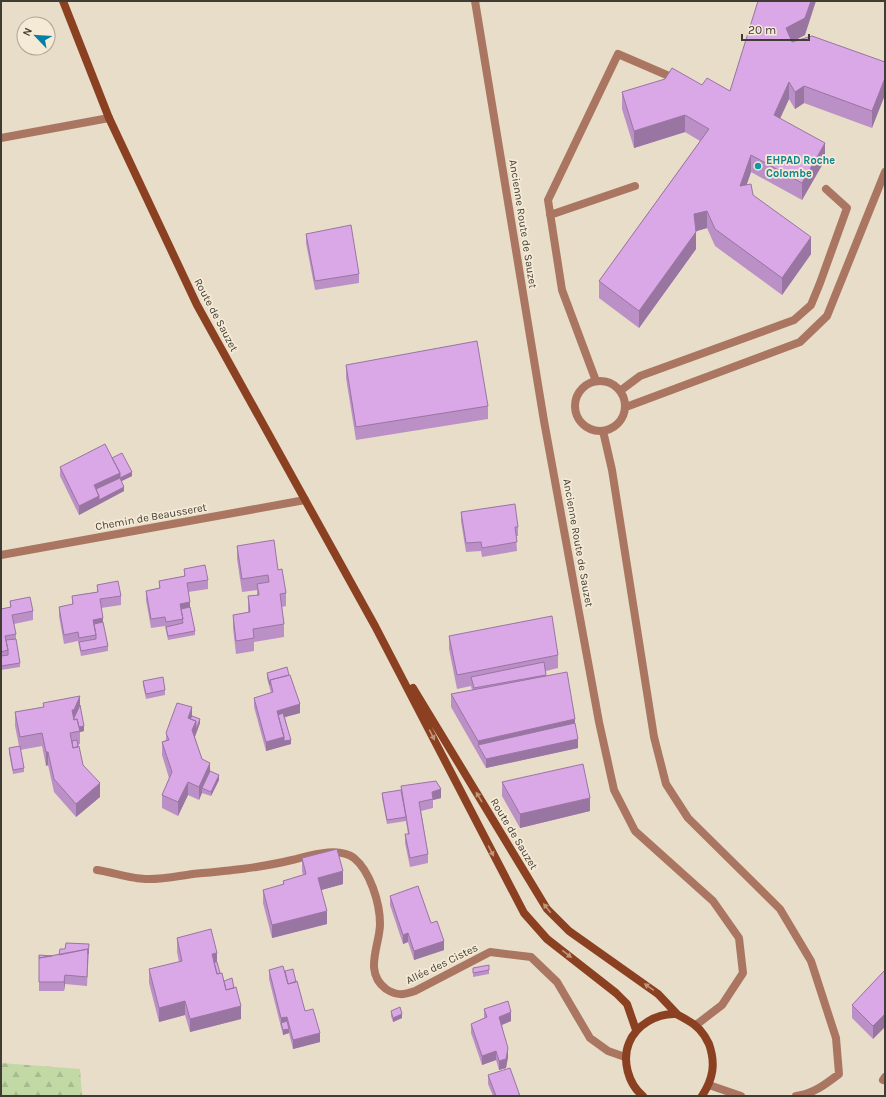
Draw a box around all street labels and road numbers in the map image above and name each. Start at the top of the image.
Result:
street label: Ancienne Route de Sauzet [506,159,540,289]
street label: Route de Sauzet [191,276,241,354]
street label: Ancienne Route de Sauzet [560,478,596,608]
street label: Chemin de Beausseret [94,501,208,533]
street label: Route de Sauzet [488,796,540,872]
street label: Allée des Cistes [404,941,480,987]

